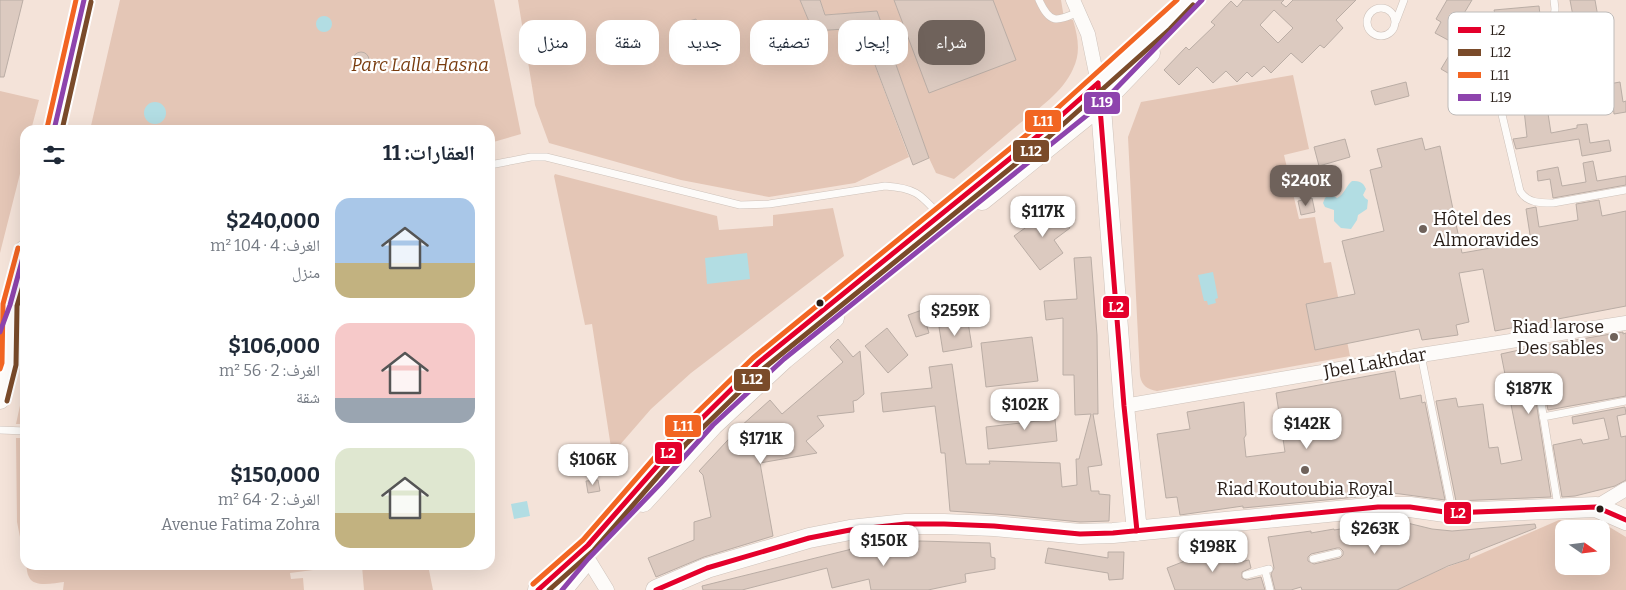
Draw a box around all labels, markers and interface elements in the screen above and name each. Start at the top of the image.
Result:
legend [1448,12,1614,115]
chip: منزل [519,20,586,65]
chip: شقة [596,20,659,65]
chip: جديد [669,20,740,65]
chip: تصفية [750,20,828,65]
chip: إيجار [838,20,908,65]
chip: شراء [918,20,985,65]
text: L2 [1490,22,1505,39]
text: L12 [1490,44,1511,61]
park label: Parc Lalla Hasna [351,54,489,76]
text: L11 [1490,67,1509,84]
text: L19 [1490,89,1512,106]
line badge: L19 [1083,91,1121,115]
text: L19 [1091,94,1113,111]
line badge: L11 [1024,109,1062,133]
text: L11 [1033,113,1053,130]
line badge: L12 [1012,139,1050,163]
text: العقارات: 11 [383,140,475,166]
icon: filters [40,141,68,169]
text: L12 [1020,143,1042,160]
pin: $240K [1271,164,1341,207]
text: $240K [1281,171,1331,190]
pin: $117K [1008,196,1078,238]
text: $117K [1021,202,1065,221]
text: $240,000 [226,208,320,234]
place label: Hôtel des Almoravides [1433,208,1539,251]
icon: home [375,218,435,278]
marker: Hôtel des Almoravides [1417,223,1429,235]
text: الغرف: 4 · 104 m² [210,236,320,255]
text: منزل [292,263,320,282]
pin: $259K [920,294,990,337]
line badge: L2 [1102,295,1130,319]
unlabelled marker [815,298,825,308]
text: L2 [1108,299,1124,316]
text: $259K [931,301,979,320]
place label: Riad larose Des sables [1512,316,1604,359]
marker: Riad larose Des sables [1608,331,1620,343]
text: $106,000 [228,333,320,359]
icon: home [375,343,435,403]
street label: Jbel Lakhdar [1321,343,1428,383]
text: الغرف: 2 · 56 m² [219,361,320,380]
line badge: L12 [733,368,771,392]
text: L12 [741,371,763,388]
pin: $187K [1494,372,1564,415]
text: $187K [1506,379,1552,398]
text: شقة [296,388,320,407]
pin: $102K [990,388,1060,431]
text: $102K [1001,395,1049,414]
pin: $142K [1272,408,1342,450]
line badge: L11 [664,414,702,438]
text: $142K [1284,414,1330,433]
text: L11 [673,418,693,435]
pin: $171K [726,422,796,465]
text: $171K [739,429,783,448]
line badge: L2 [654,441,683,465]
pin: $106K [558,444,628,486]
text: L2 [660,445,676,462]
text: $106K [569,450,617,469]
text: $150,000 [230,462,320,488]
marker: Riad Koutoubia Royal [1299,464,1311,476]
icon: home [375,468,435,528]
place label: Riad Koutoubia Royal [1217,478,1393,500]
text: الغرف: 2 · 64 m² [218,490,320,509]
line badge: L2 [1443,501,1472,525]
unlabelled marker [1595,504,1605,514]
text: L2 [1450,505,1466,522]
pin: $263K [1340,512,1410,555]
text: Avenue Fatima Zohra [161,515,320,534]
text: $263K [1351,519,1399,538]
north arrow [1555,520,1610,575]
map controls [1555,520,1610,575]
pin: $150K [849,524,919,567]
pin: $198K [1178,530,1248,573]
text: $150K [861,531,907,550]
text: $198K [1190,537,1236,556]

